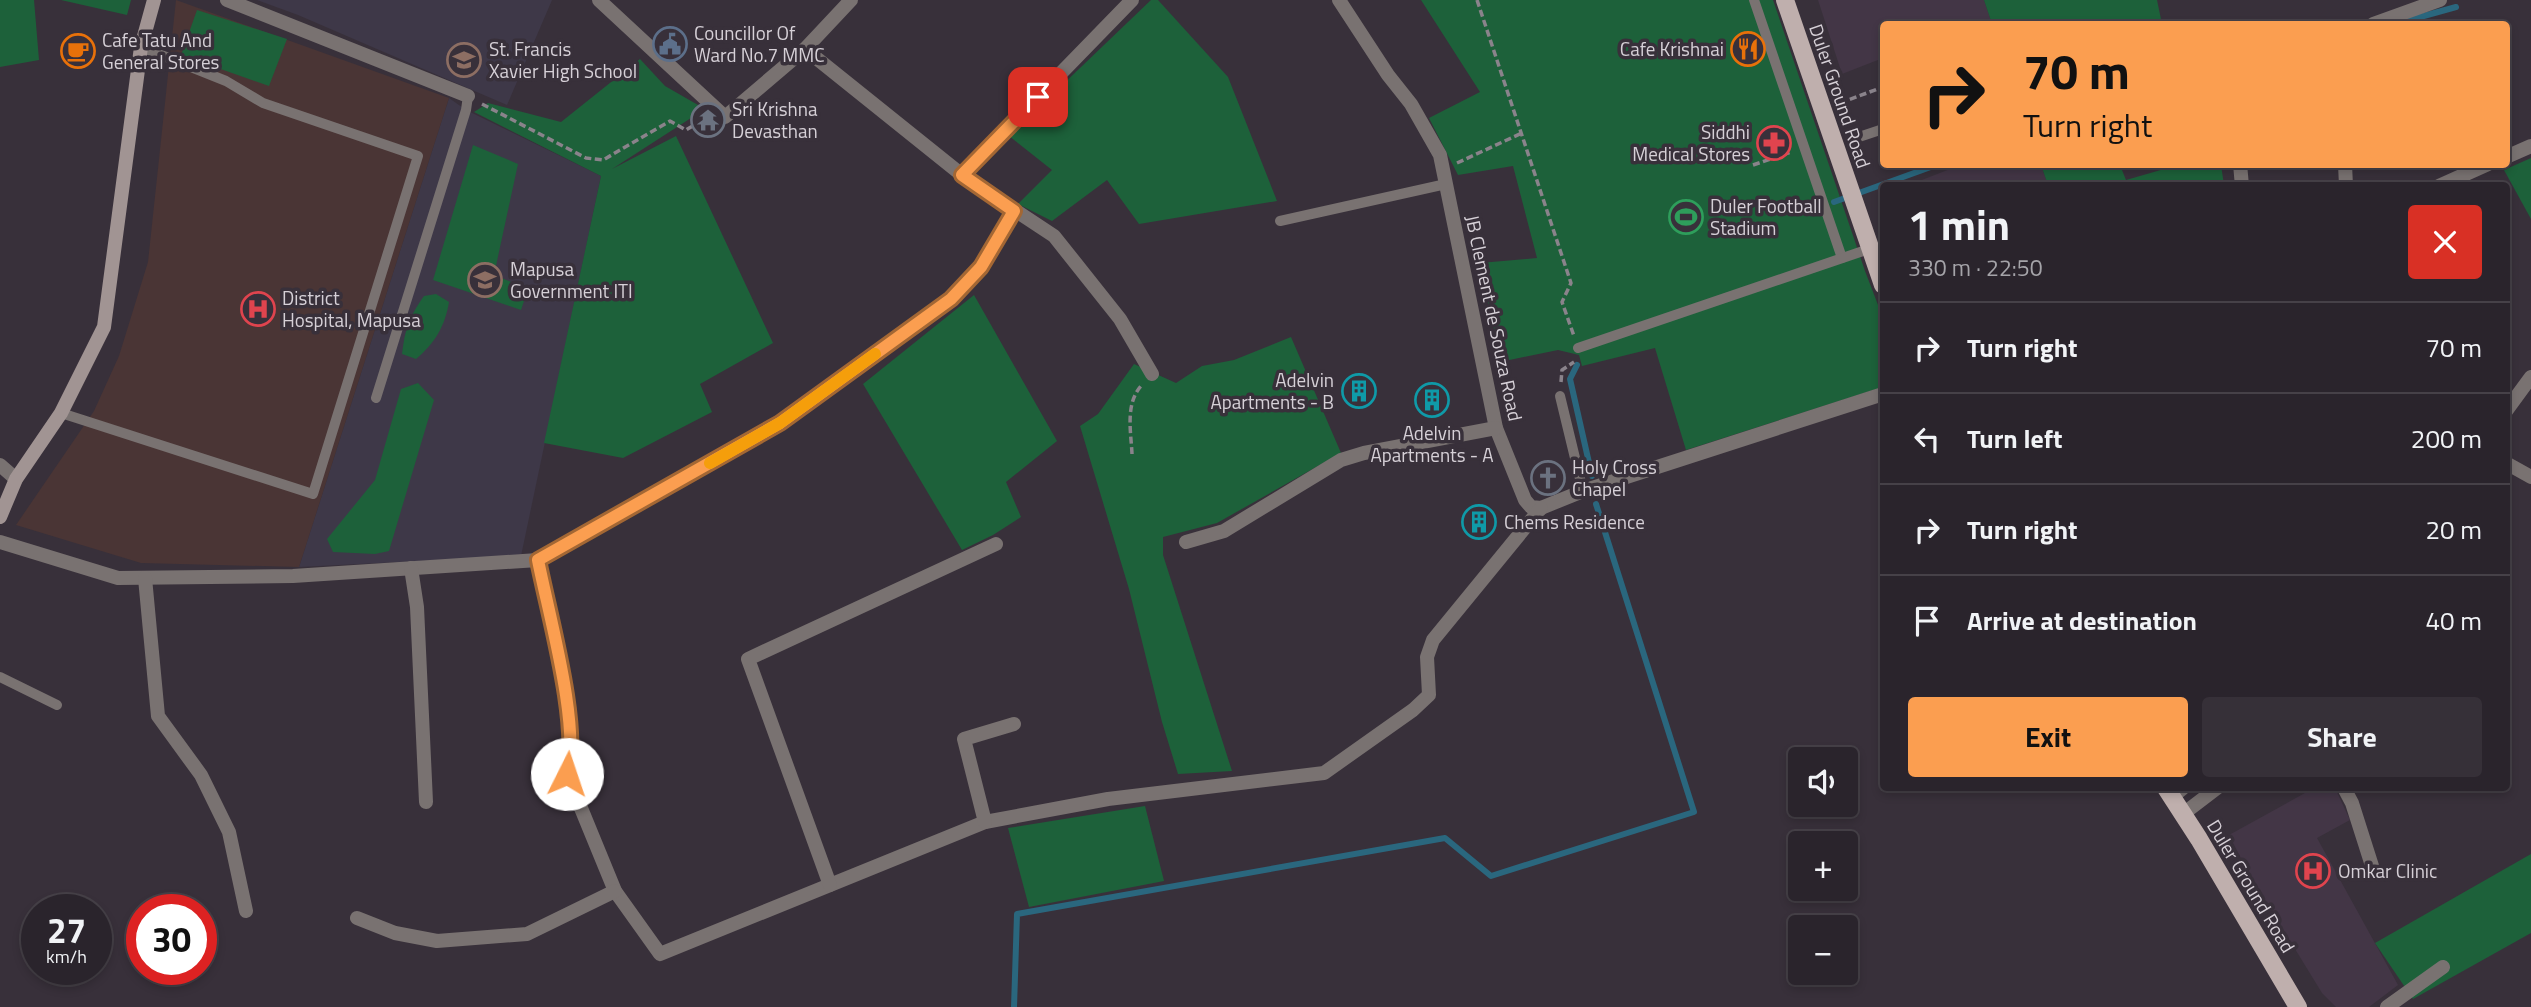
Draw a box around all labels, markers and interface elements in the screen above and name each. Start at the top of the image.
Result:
place label: Councillor Of Ward No.7 MMC [694,18,825,69]
street label: Duler Ground Road [1802,20,1879,172]
place label: Cafe Tatu And General Stores [102,25,220,76]
public building icon: Councillor Of Ward No.7 MMC [651,25,689,63]
restaurant icon: Cafe Krishnai [1729,30,1767,68]
cafe icon: Cafe Tatu And General Stores [59,32,97,70]
text: 70 m [2023,33,2130,108]
place label: St. Francis Xavier High School [489,34,637,85]
place label: Cafe Krishnai [1620,34,1724,63]
school or university icon: St. Francis Xavier High School [445,41,483,79]
icon: right [1908,49,1999,140]
pin [1008,67,1068,127]
icon: arrive [1019,78,1057,116]
place label: Sri Krishna Devasthan [732,94,818,145]
temple icon: Sri Krishna Devasthan [689,101,727,139]
text: Turn right [2023,101,2152,149]
place label: Siddhi Medical Stores [1632,117,1750,168]
pharmacy icon: Siddhi Medical Stores [1755,124,1793,162]
place label: Duler Football Stadium [1710,191,1822,242]
text: 1 min [1908,192,2010,256]
sports icon: Duler Football Stadium [1667,198,1705,236]
button: close [2408,205,2482,279]
street label: JB Clement de Souza Road [1458,212,1530,424]
text: 330 m · 22:50 [1908,250,2043,285]
place label: Mapusa Government ITI [510,254,633,305]
school or university icon: Mapusa Government ITI [466,261,504,299]
place label: District Hospital, Mapusa [282,283,421,334]
hospital icon: District Hospital, Mapusa [239,290,277,328]
text: Turn right [1967,328,2078,367]
text: 70 m [2425,328,2482,367]
icon: right [1908,329,1946,367]
place label: Adelvin Apartments - B [1210,365,1334,416]
building icon: Adelvin Apartments - B [1340,372,1378,410]
building icon: Adelvin Apartments - A [1413,381,1451,419]
place label: Adelvin Apartments - A [1370,418,1494,469]
text: Turn left [1967,419,2062,458]
text: 200 m [2411,419,2482,458]
icon: left [1908,420,1946,458]
place label: Holy Cross Chapel [1572,452,1657,503]
church icon: Holy Cross Chapel [1529,459,1567,497]
building icon: Chems Residence [1460,503,1498,541]
place label: Chems Residence [1504,507,1645,536]
text: Turn right [1967,510,2078,549]
text: 20 m [2425,510,2482,549]
icon: right [1908,511,1946,549]
text: Arrive at destination [1967,601,2197,640]
text: 40 m [2425,601,2482,640]
icon: arrive [1908,602,1946,640]
button: Exit [1908,697,2188,777]
button: Share [2202,697,2482,777]
position arrow [530,737,604,811]
map controls [1788,747,1858,985]
button: sound [1788,747,1858,817]
street label: Duler Ground Road [2200,814,2303,958]
button: + [1788,831,1858,901]
hospital icon: Omkar Clinic [2294,852,2332,890]
place label: Omkar Clinic [2338,856,2437,885]
speed limit sign: 30 [126,894,217,985]
text: 27 [47,903,86,957]
button: − [1788,915,1858,985]
text: km/h [46,943,87,970]

